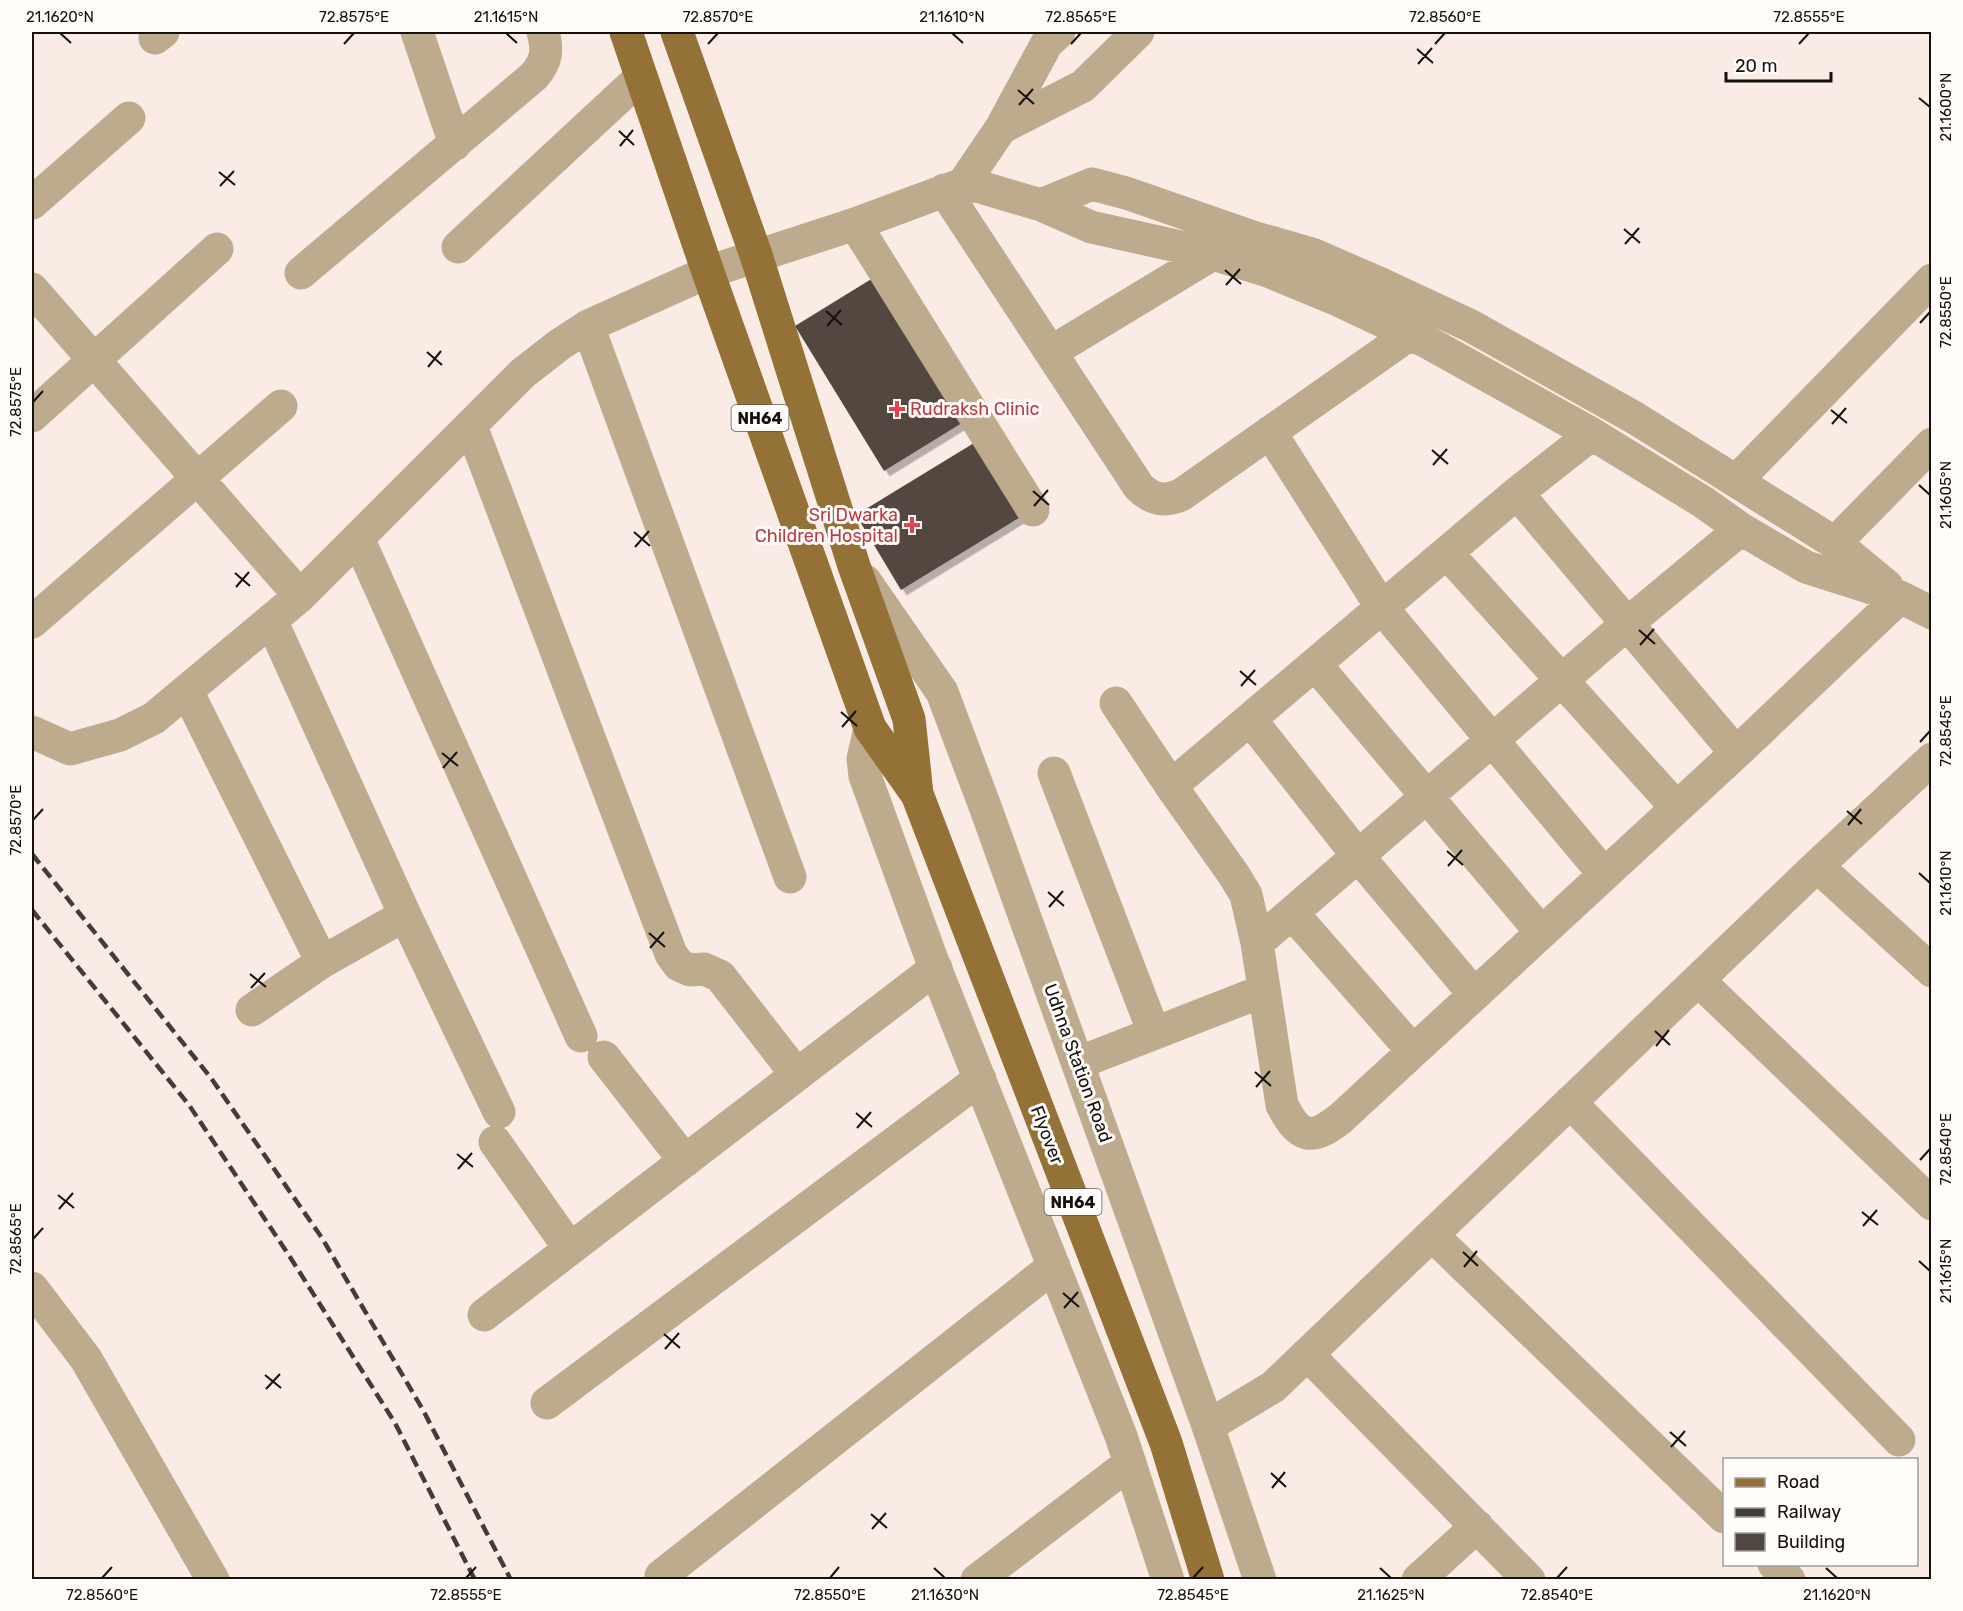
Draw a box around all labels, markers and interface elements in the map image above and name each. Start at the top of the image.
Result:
text: 21.1620°N [26,8,94,26]
text: 72.8575°E [319,8,389,26]
text: 21.1615°N [474,8,538,26]
text: 72.8570°E [683,8,753,26]
text: 21.1610°N [919,8,985,26]
text: 72.8565°E [1045,8,1117,26]
text: 72.8560°E [1409,8,1481,26]
text: 72.8555°E [1773,8,1845,26]
scale bar [1726,45,1831,83]
text: 20 m [1735,55,1777,77]
text: 21.1600°N [1937,73,1955,141]
text: 72.8550°E [1937,276,1955,348]
text: 72.8575°E [7,367,25,437]
place label: Rudraksh Clinic [910,398,1040,420]
marker: Rudraksh Clinic [888,400,906,418]
road number: NH64 [732,405,789,431]
text: 21.1605°N [1937,461,1955,529]
place label: Sri Dwarka Children Hospital [755,504,898,547]
marker: Sri Dwarka Children Hospital [903,516,921,534]
text: 72.8545°E [1937,695,1955,767]
text: 72.8570°E [7,785,25,855]
text: 21.1610°N [1937,850,1955,916]
street label: Udhna Station Road [1039,981,1117,1145]
street label: Flyover [1026,1103,1068,1168]
text: 72.8540°E [1937,1113,1955,1185]
road number: NH64 [1044,1189,1102,1215]
text: 72.8565°E [7,1203,25,1275]
text: 21.1615°N [1937,1239,1955,1303]
legend [1723,1458,1918,1566]
text: Road [1777,1471,1820,1493]
text: Railway [1777,1501,1841,1523]
text: Building [1777,1531,1845,1553]
text: 72.8560°E [66,1586,138,1604]
text: 72.8555°E [430,1586,502,1604]
text: 72.8550°E [794,1586,866,1604]
text: 21.1630°N [911,1586,979,1604]
text: 72.8545°E [1157,1586,1229,1604]
text: 21.1625°N [1357,1586,1425,1604]
text: 72.8540°E [1521,1586,1593,1604]
text: 21.1620°N [1803,1586,1871,1604]

